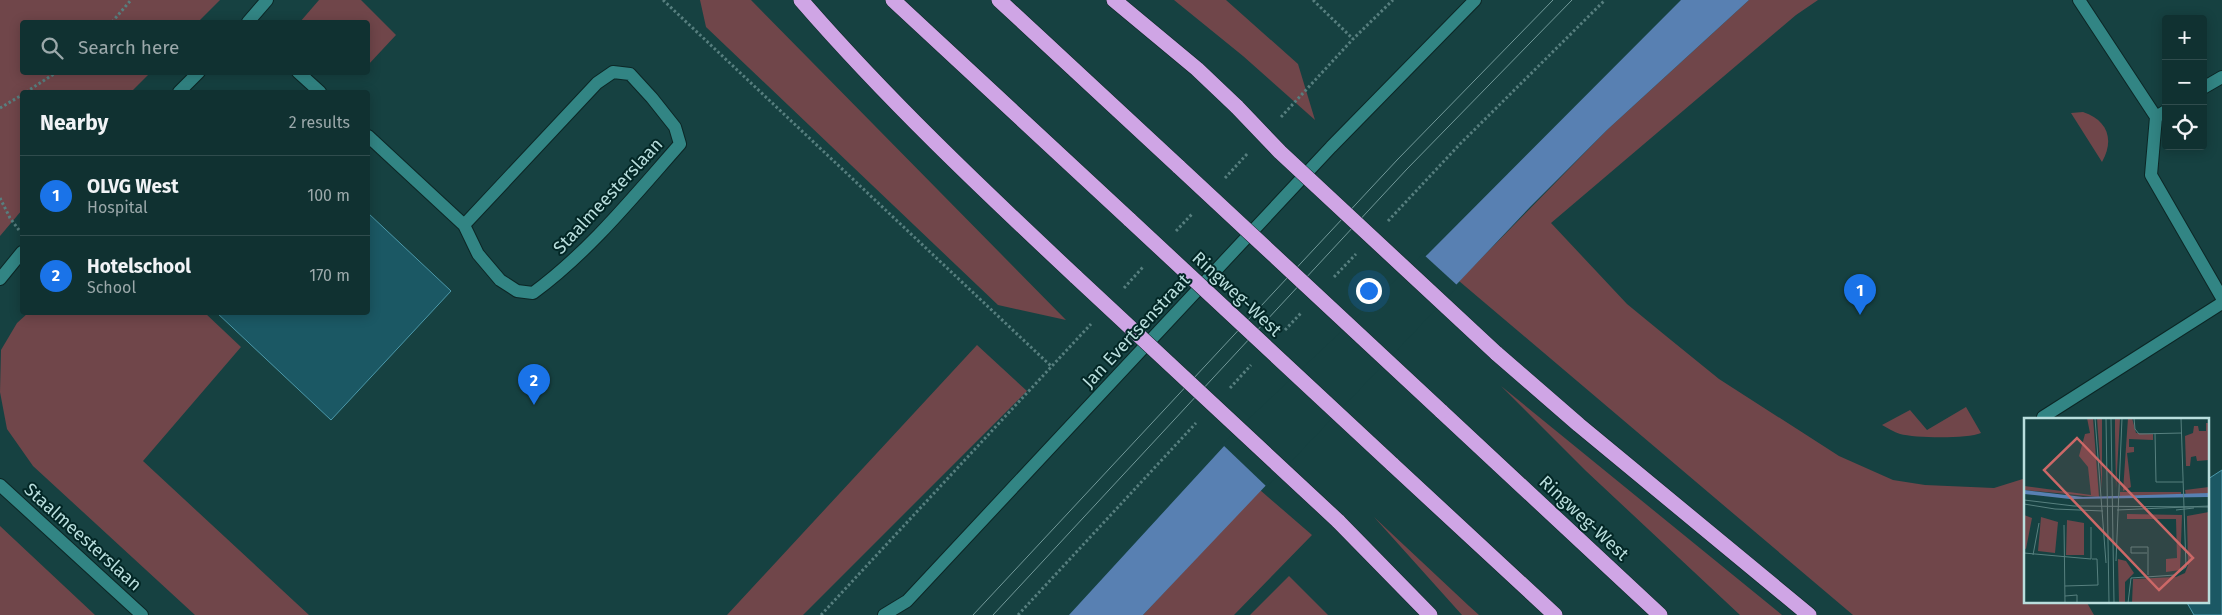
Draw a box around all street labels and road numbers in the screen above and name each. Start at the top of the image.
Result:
street label: Staalmeesterslaan [549,133,667,259]
street label: Ringweg-West [1188,247,1287,341]
street label: Jan Evertsenstraat [1078,269,1195,393]
street label: Ringweg-West [1535,471,1634,565]
street label: Staalmeesterslaan [20,478,146,596]

